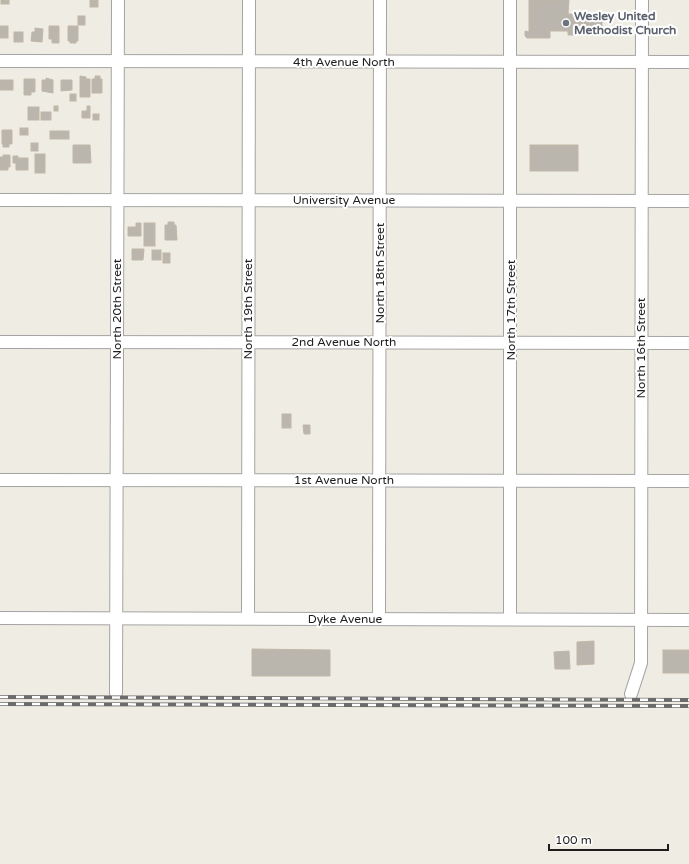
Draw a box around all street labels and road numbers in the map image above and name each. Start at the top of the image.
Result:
street label: 4th Avenue North [293,55,395,69]
street label: University Avenue [293,193,396,207]
street label: North 18th Street [373,222,387,323]
street label: North 20th Street [110,258,124,359]
street label: North 19th Street [241,258,255,359]
street label: North 17th Street [504,259,518,360]
street label: North 16th Street [634,297,648,398]
street label: 2nd Avenue North [292,335,396,349]
street label: 1st Avenue North [294,473,394,487]
street label: Dyke Avenue [308,612,383,626]

